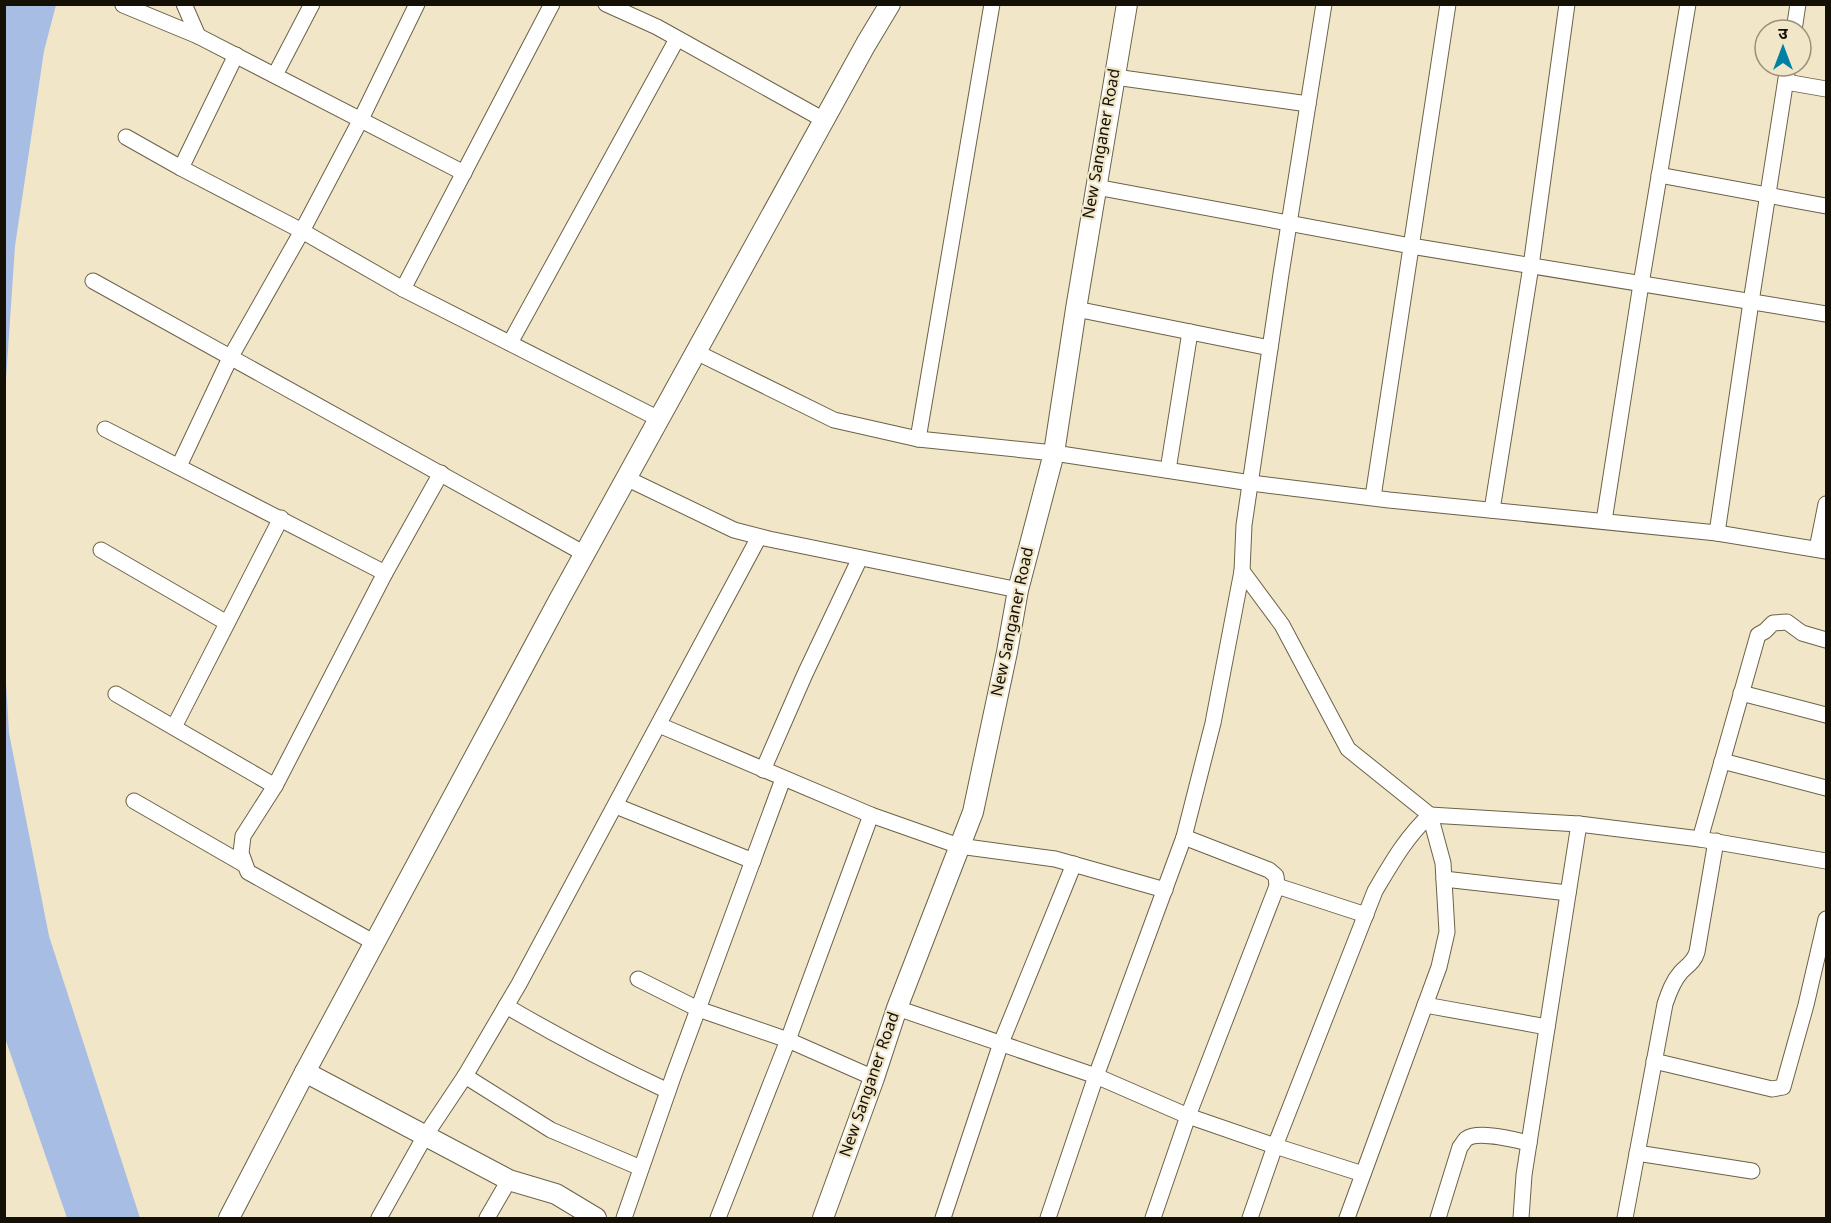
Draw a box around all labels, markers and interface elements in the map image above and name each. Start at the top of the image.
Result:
north arrow [1753,18,1813,78]
text: उ [1778,25,1788,46]
street label: New Sanganer Road [1079,67,1127,221]
street label: New Sanganer Road [988,545,1040,699]
street label: New Sanganer Road [836,1010,906,1160]

